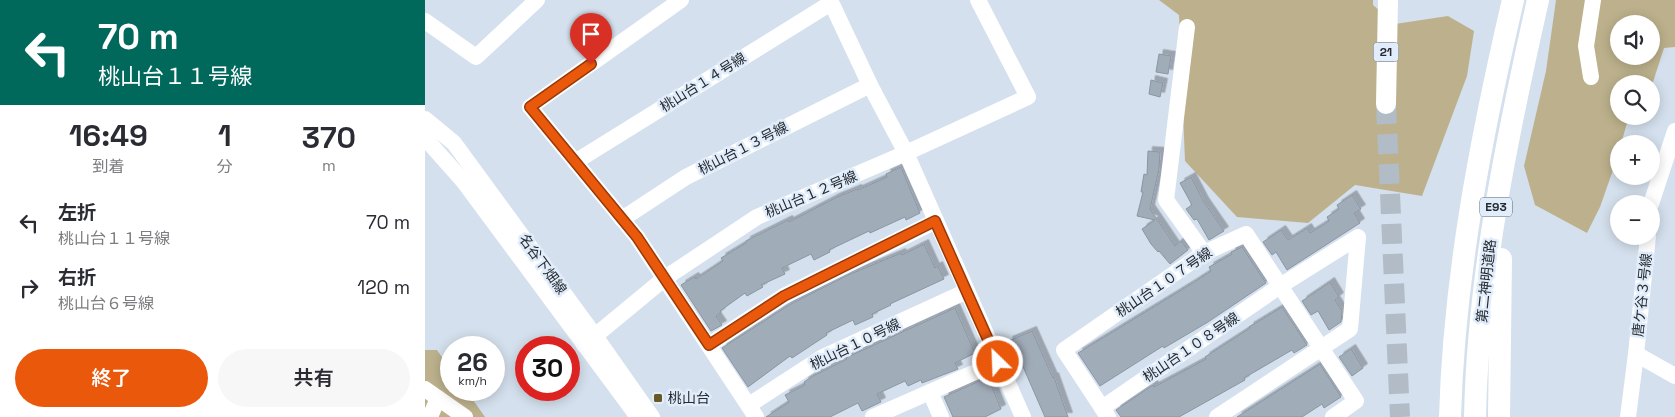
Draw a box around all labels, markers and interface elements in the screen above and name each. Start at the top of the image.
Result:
pin [570,13,612,64]
text: 70 m [98,15,179,59]
map controls [1610,15,1660,245]
button: sound [1610,15,1660,65]
icon: left [15,20,80,85]
icon: arrive [577,20,605,48]
road number: 21 [1373,42,1399,62]
street label: 桃山台１４号線 [657,48,749,116]
text: 桃山台１１号線 [98,62,252,90]
button: search [1610,75,1660,125]
text: 16:49 [69,116,148,155]
text: 1 [218,116,232,155]
text: 370 [302,118,356,157]
street label: 桃山台１３号線 [695,118,791,178]
button: + [1610,135,1660,185]
text: m [322,155,336,176]
text: 到着 [92,156,124,177]
text: 分 [217,156,233,177]
street label: 桃山台１２号線 [762,167,860,221]
button: − [1610,195,1660,245]
road number: E93 [1480,198,1512,216]
text: 左折 [58,200,96,225]
icon: left [15,209,43,237]
text: 70 m [366,210,410,235]
text: 桃山台１１号線 [58,228,170,249]
street label: 名谷下畑線 [515,230,571,298]
street label: 第二神明道路 [1473,238,1499,324]
street label: 桃山台１０７号線 [1113,243,1215,321]
street label: 唐ケ谷３号線 [1629,252,1655,338]
text: 右折 [58,265,96,290]
icon: right [15,274,43,302]
text: 120 m [357,275,410,300]
text: 桃山台６号線 [58,293,154,314]
street label: 桃山台１０８号線 [1140,308,1242,386]
street label: 桃山台１０号線 [807,314,903,374]
position arrow [971,335,1023,387]
speed limit sign: 30 [515,336,580,401]
text: 26 [457,346,488,378]
button: 終了 [15,349,208,407]
button: 共有 [218,349,410,407]
text: km/h [458,373,487,389]
place label: 桃山台 [668,389,710,407]
marker: 桃山台 [652,392,664,404]

